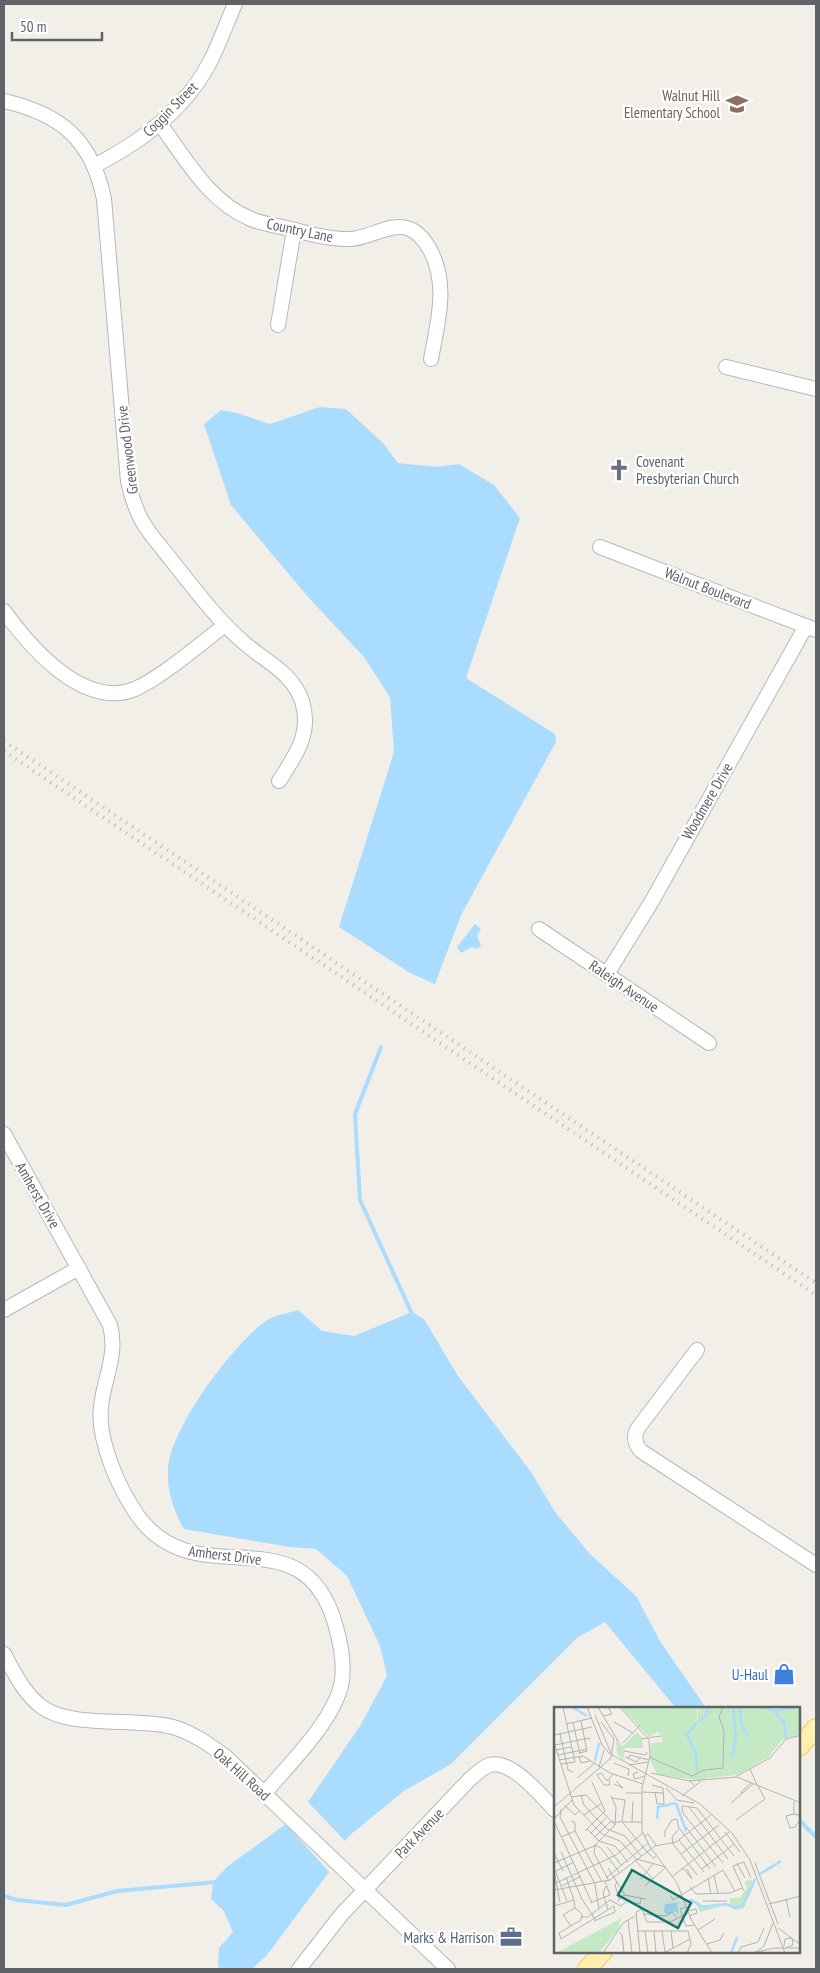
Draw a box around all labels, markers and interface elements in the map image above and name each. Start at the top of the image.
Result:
scale bar [12,10,102,42]
text: 50 m [20,17,46,36]
street label: Coggin Street [139,78,201,140]
place label: Walnut Hill Elementary School [624,86,721,122]
school or university icon: Walnut Hill Elementary School [724,91,750,117]
street label: Country Lane [265,214,335,246]
street label: Greenwood Drive [112,405,142,495]
place label: Covenant Presbyterian Church [636,452,739,488]
church icon: Covenant Presbyterian Church [606,457,632,483]
street label: Walnut Boulevard [662,563,754,613]
street label: Woodmere Drive [677,759,737,843]
street label: Raleigh Avenue [586,956,662,1016]
street label: Amherst Drive [11,1158,65,1232]
street label: Amherst Drive [187,1541,263,1569]
shop icon: U-Haul [771,1661,797,1687]
place label: U-Haul [732,1665,768,1684]
inset map [554,1707,800,1953]
street label: Oak Hill Road [210,1744,274,1804]
street label: Park Avenue [390,1804,448,1862]
office icon: Marks & Harrison [498,1924,524,1950]
place label: Marks & Harrison [404,1928,494,1947]

